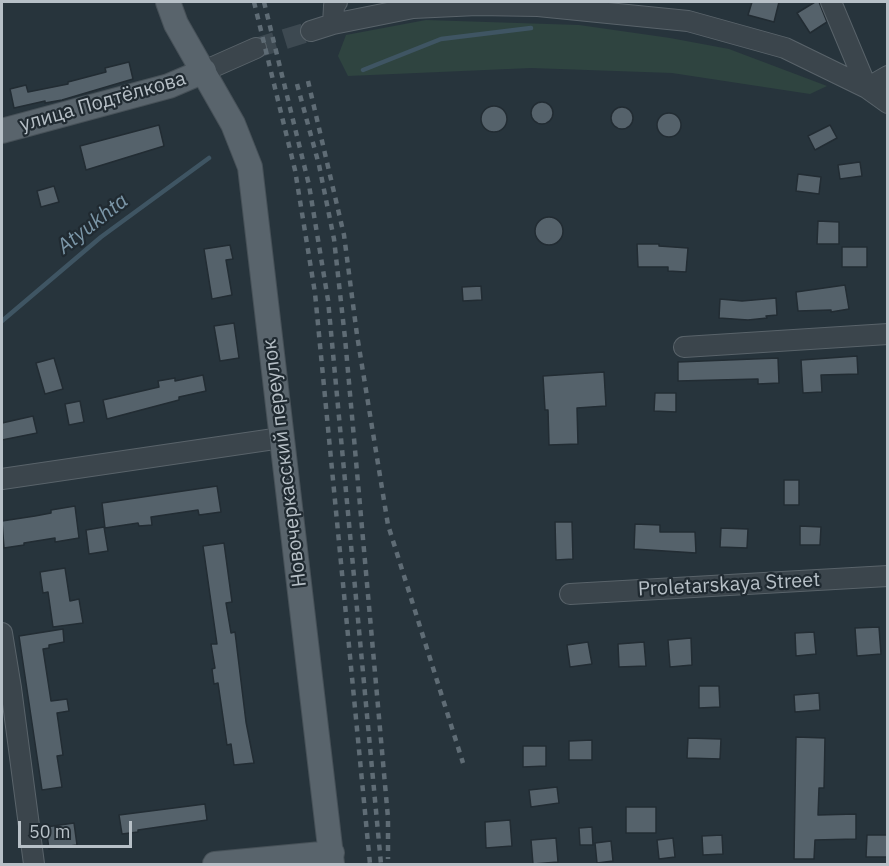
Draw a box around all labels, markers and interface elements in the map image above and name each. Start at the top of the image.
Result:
street label: улица Подтёлкова [17,67,189,137]
water label: Atyukhta [52,188,134,260]
street label: Новочеркасский переулок [258,338,312,588]
street label: Proletarskaya Street [637,568,821,602]
scale bar [21,809,135,847]
text: 50 m [29,820,71,843]

